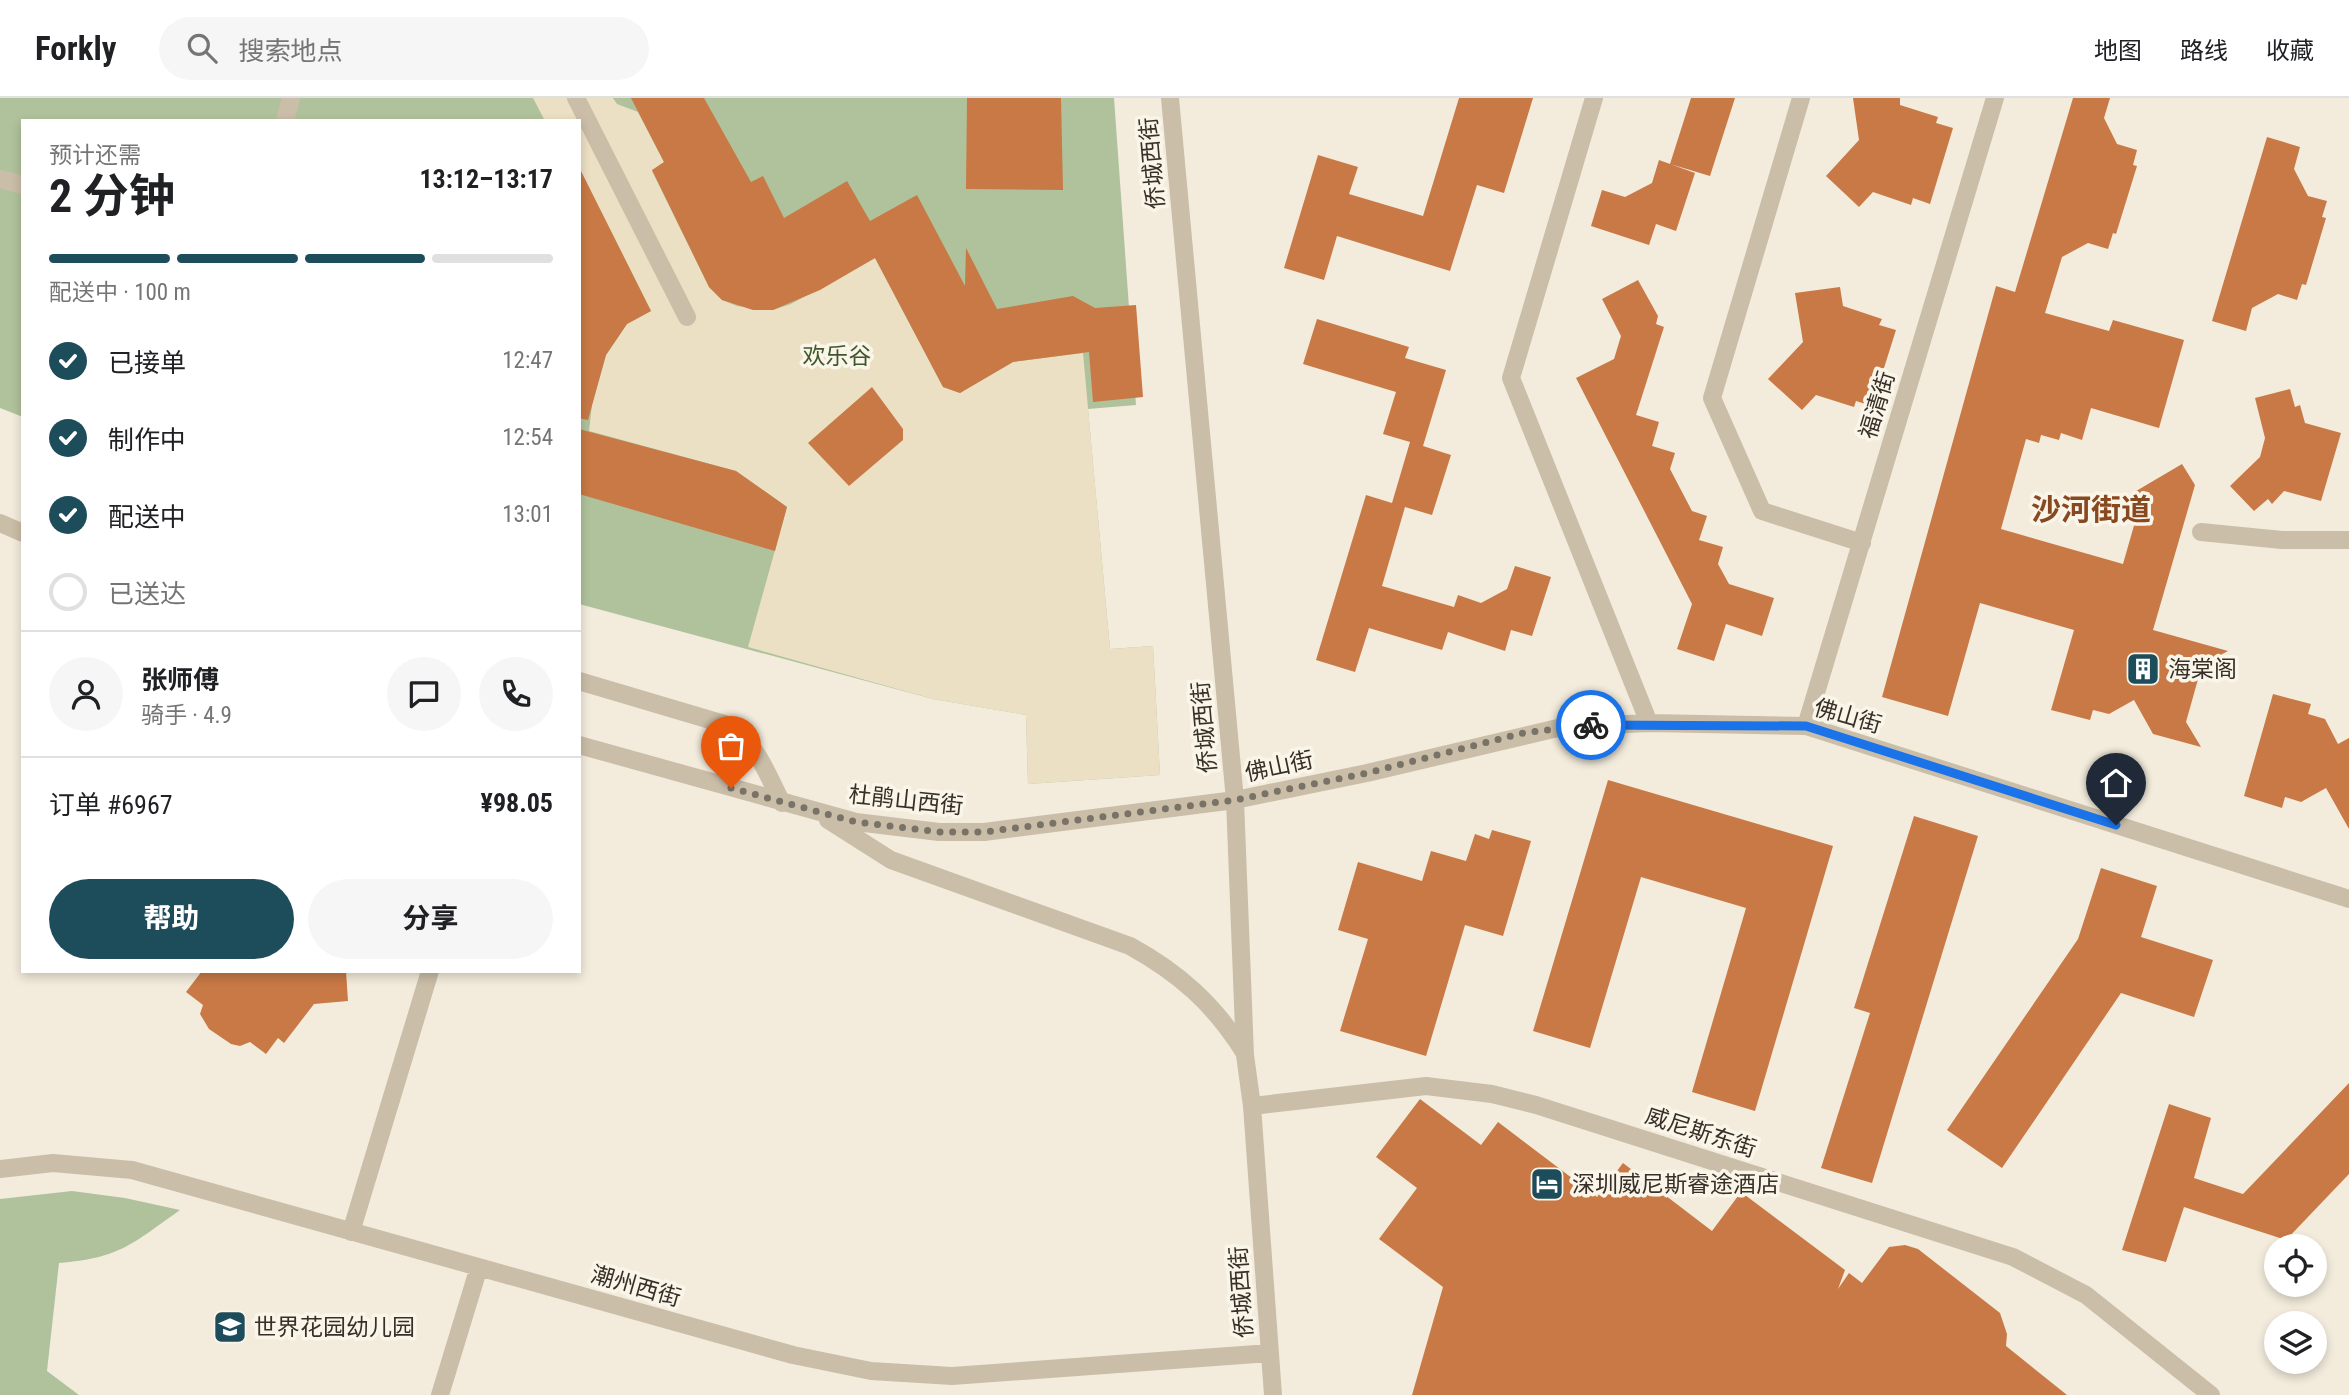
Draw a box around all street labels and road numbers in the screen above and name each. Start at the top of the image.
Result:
street label: 侨城西街 [1135,116,1170,210]
street label: 福清街 [1854,368,1900,442]
street label: 侨城西街 [1187,680,1222,774]
street label: 佛山街 [1811,694,1885,739]
street label: 佛山街 [1243,746,1316,787]
street label: 杜鹃山西街 [847,781,965,820]
street label: 威尼斯东街 [1642,1102,1760,1163]
street label: 侨城西街 [1225,1245,1258,1339]
street label: 潮州西街 [588,1261,684,1312]

